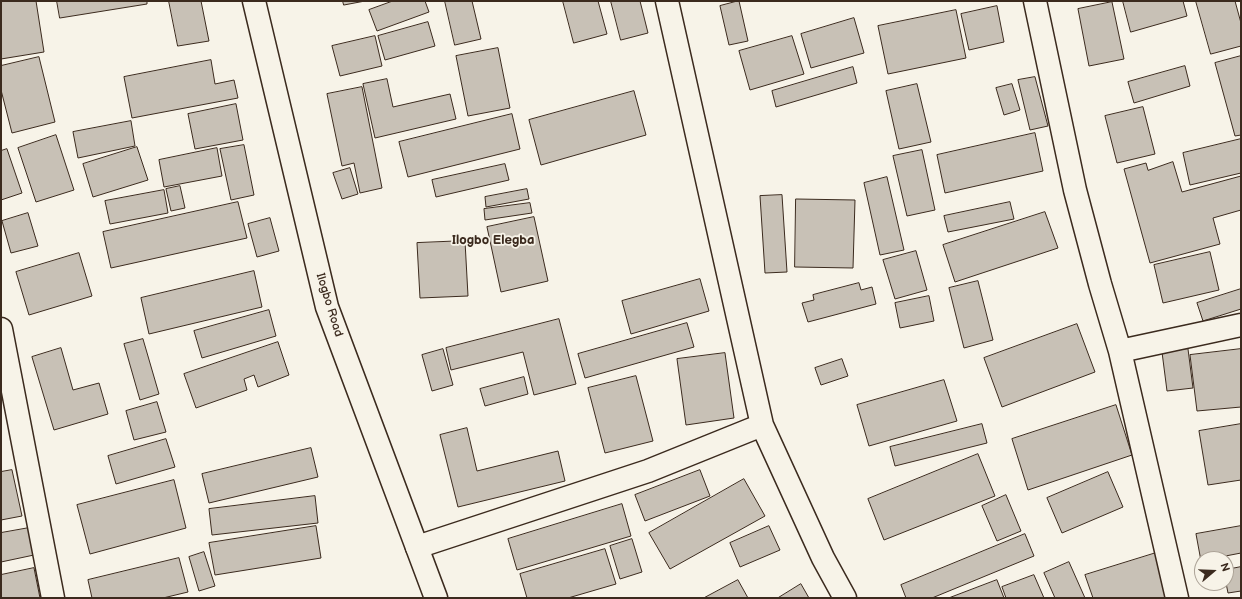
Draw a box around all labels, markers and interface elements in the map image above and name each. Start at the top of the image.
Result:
district label: Ilogbo Elegba [452,233,534,249]
street label: Ilogbo Road [312,271,346,339]
north arrow [1194,551,1234,591]
text: N [1217,561,1232,573]

